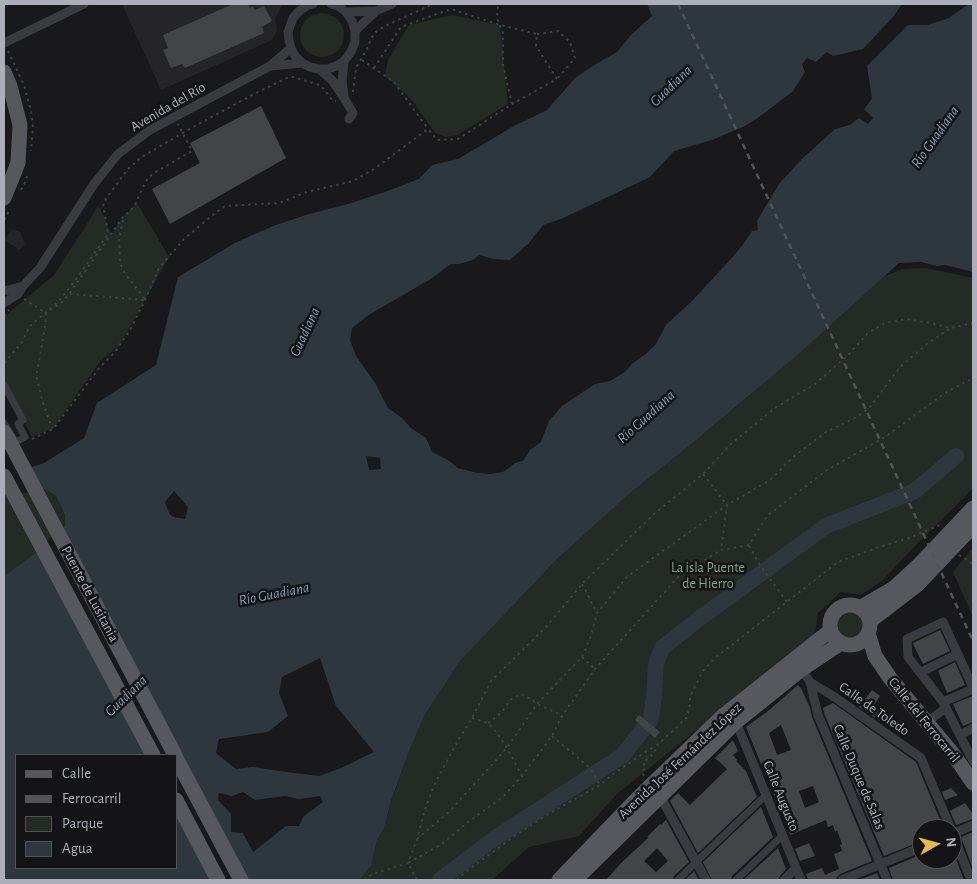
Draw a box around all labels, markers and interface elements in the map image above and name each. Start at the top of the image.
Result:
water label: Guadiana [646,61,696,111]
street label: Avenida del Río [127,79,209,135]
water label: Río Guadiana [907,103,963,171]
water label: Guadiana [286,305,324,359]
water label: Río Guadiana [613,386,679,448]
street label: Puente de Lusitania [58,543,122,645]
park label: La isla Puente de Hierro [671,560,745,592]
water label: Río Guadiana [237,578,311,610]
water label: Guadiana [101,671,151,721]
street label: Calle del Ferrocarril [885,674,963,766]
street label: Calle de Toledo [835,679,913,739]
street label: Avenida José Fernández López [615,699,745,823]
street label: Calle Duque de Salas [829,722,889,832]
legend [15,754,178,869]
street label: Calle Augusto [759,758,803,834]
text: Calle [62,766,91,781]
text: Ferrocarril [62,791,121,806]
text: Parque [62,816,103,831]
north arrow [912,819,962,869]
text: N [943,837,958,848]
text: Agua [62,841,93,856]

